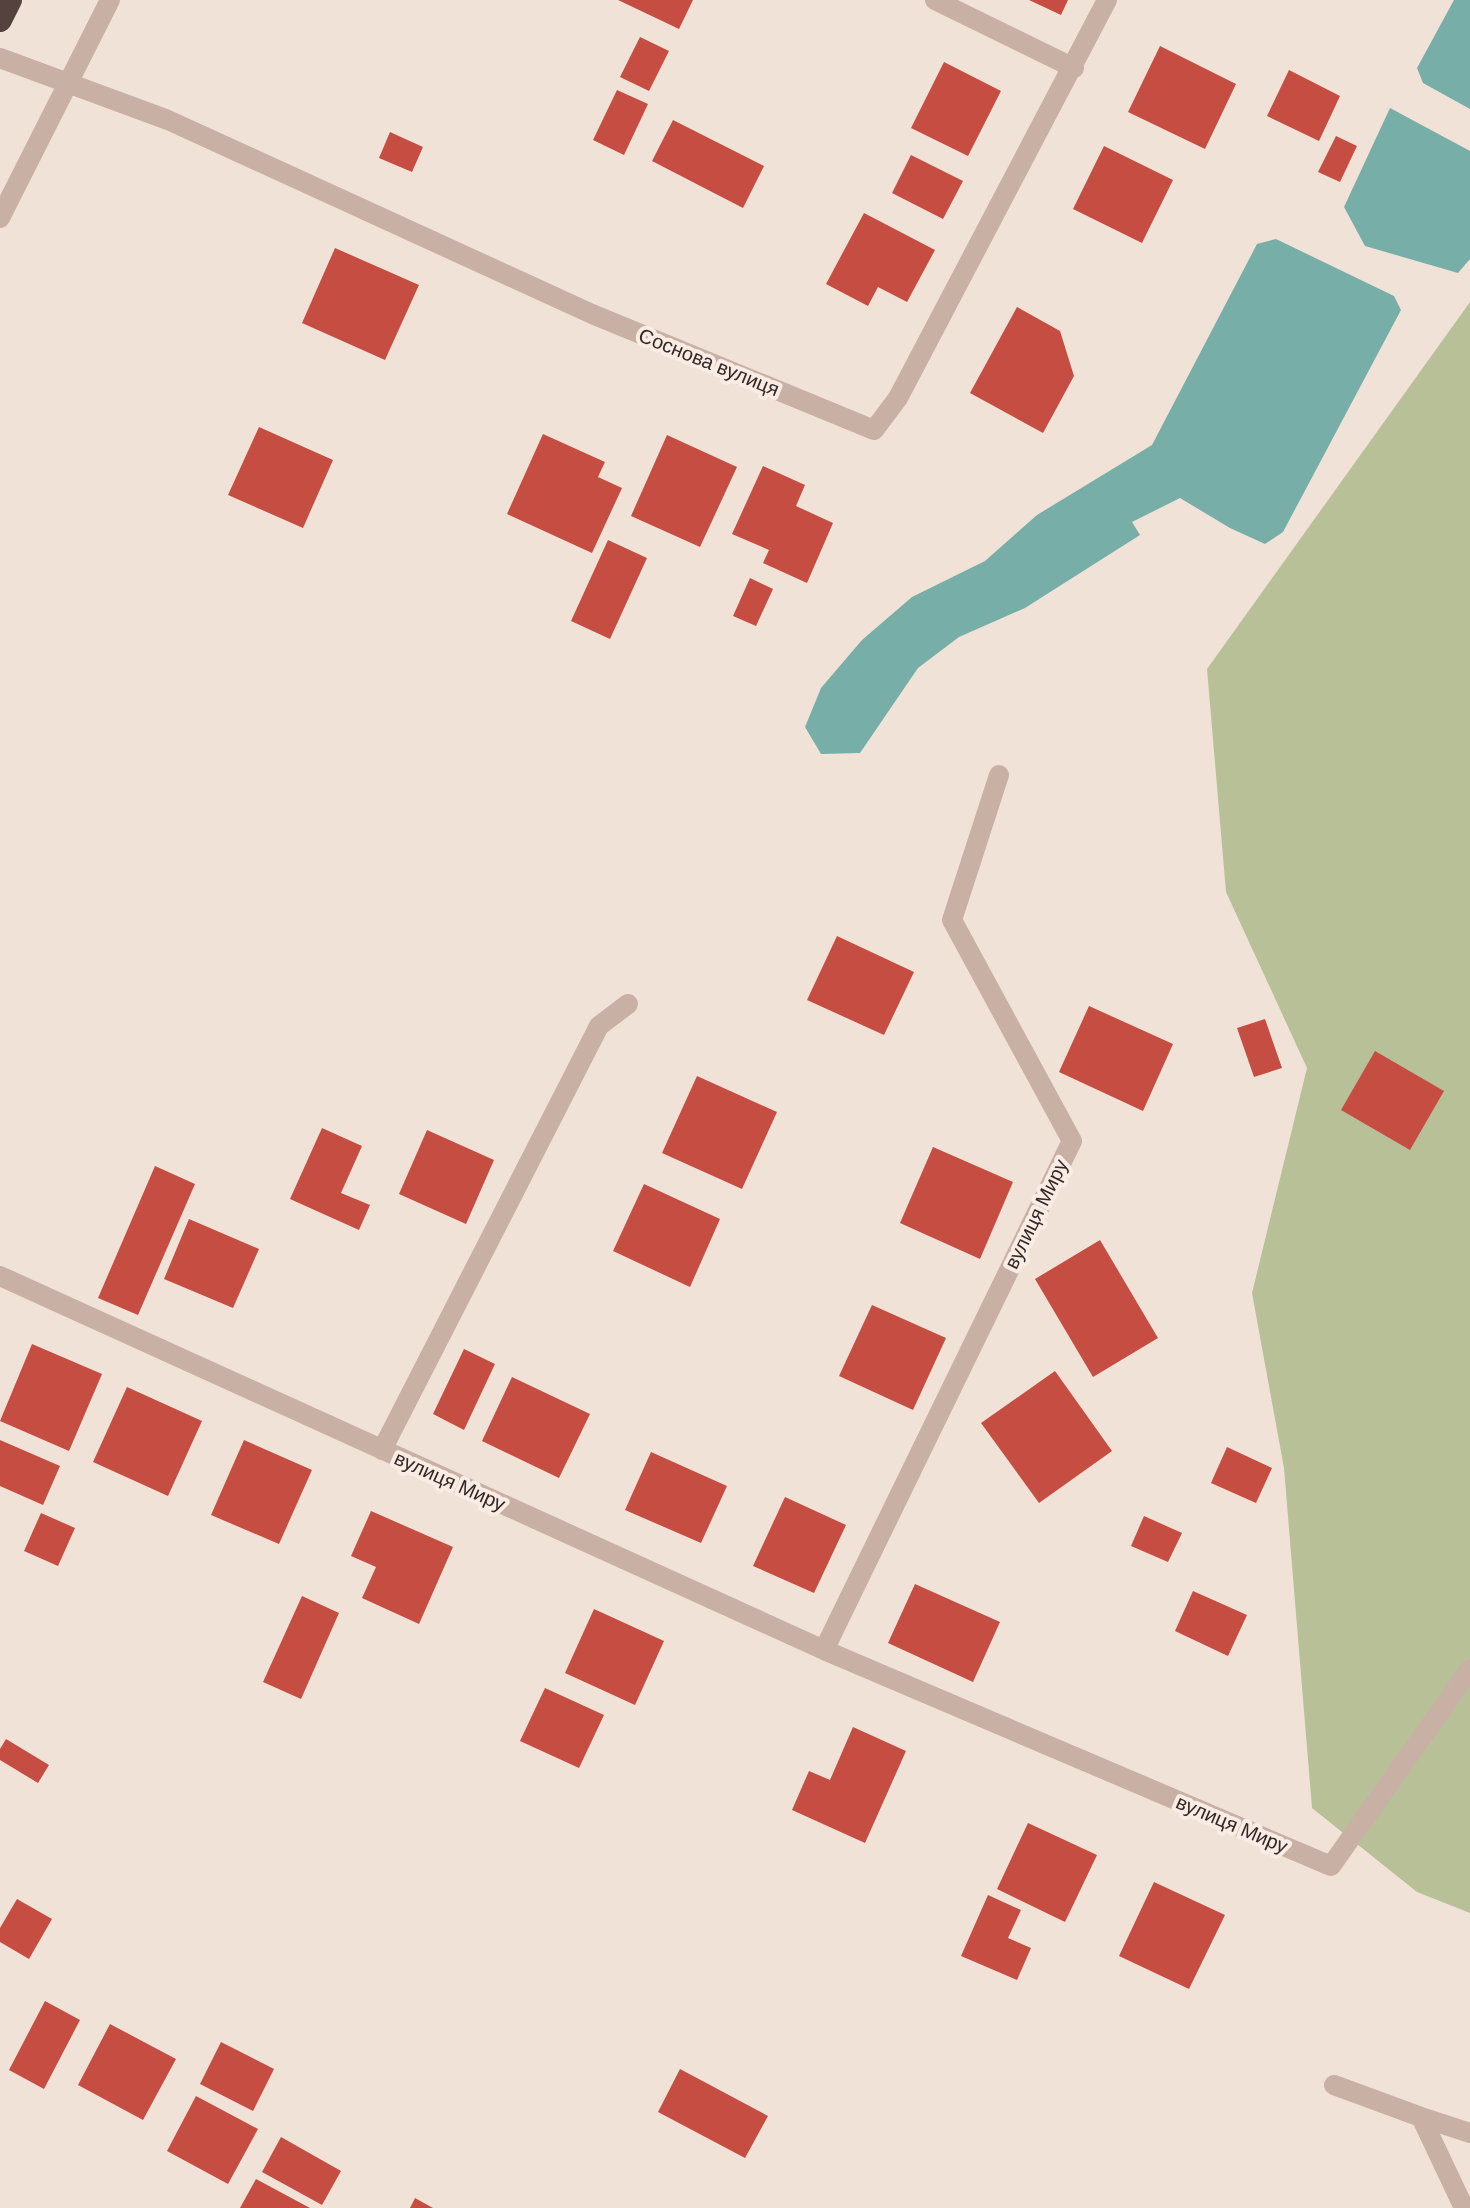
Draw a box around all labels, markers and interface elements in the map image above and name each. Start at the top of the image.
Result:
street label: Соснова вулиця [635,322,783,402]
street label: вулиця Миру [998,1155,1074,1273]
street label: вулиця Миру [390,1445,510,1517]
street label: вулиця Миру [1172,1789,1292,1859]

